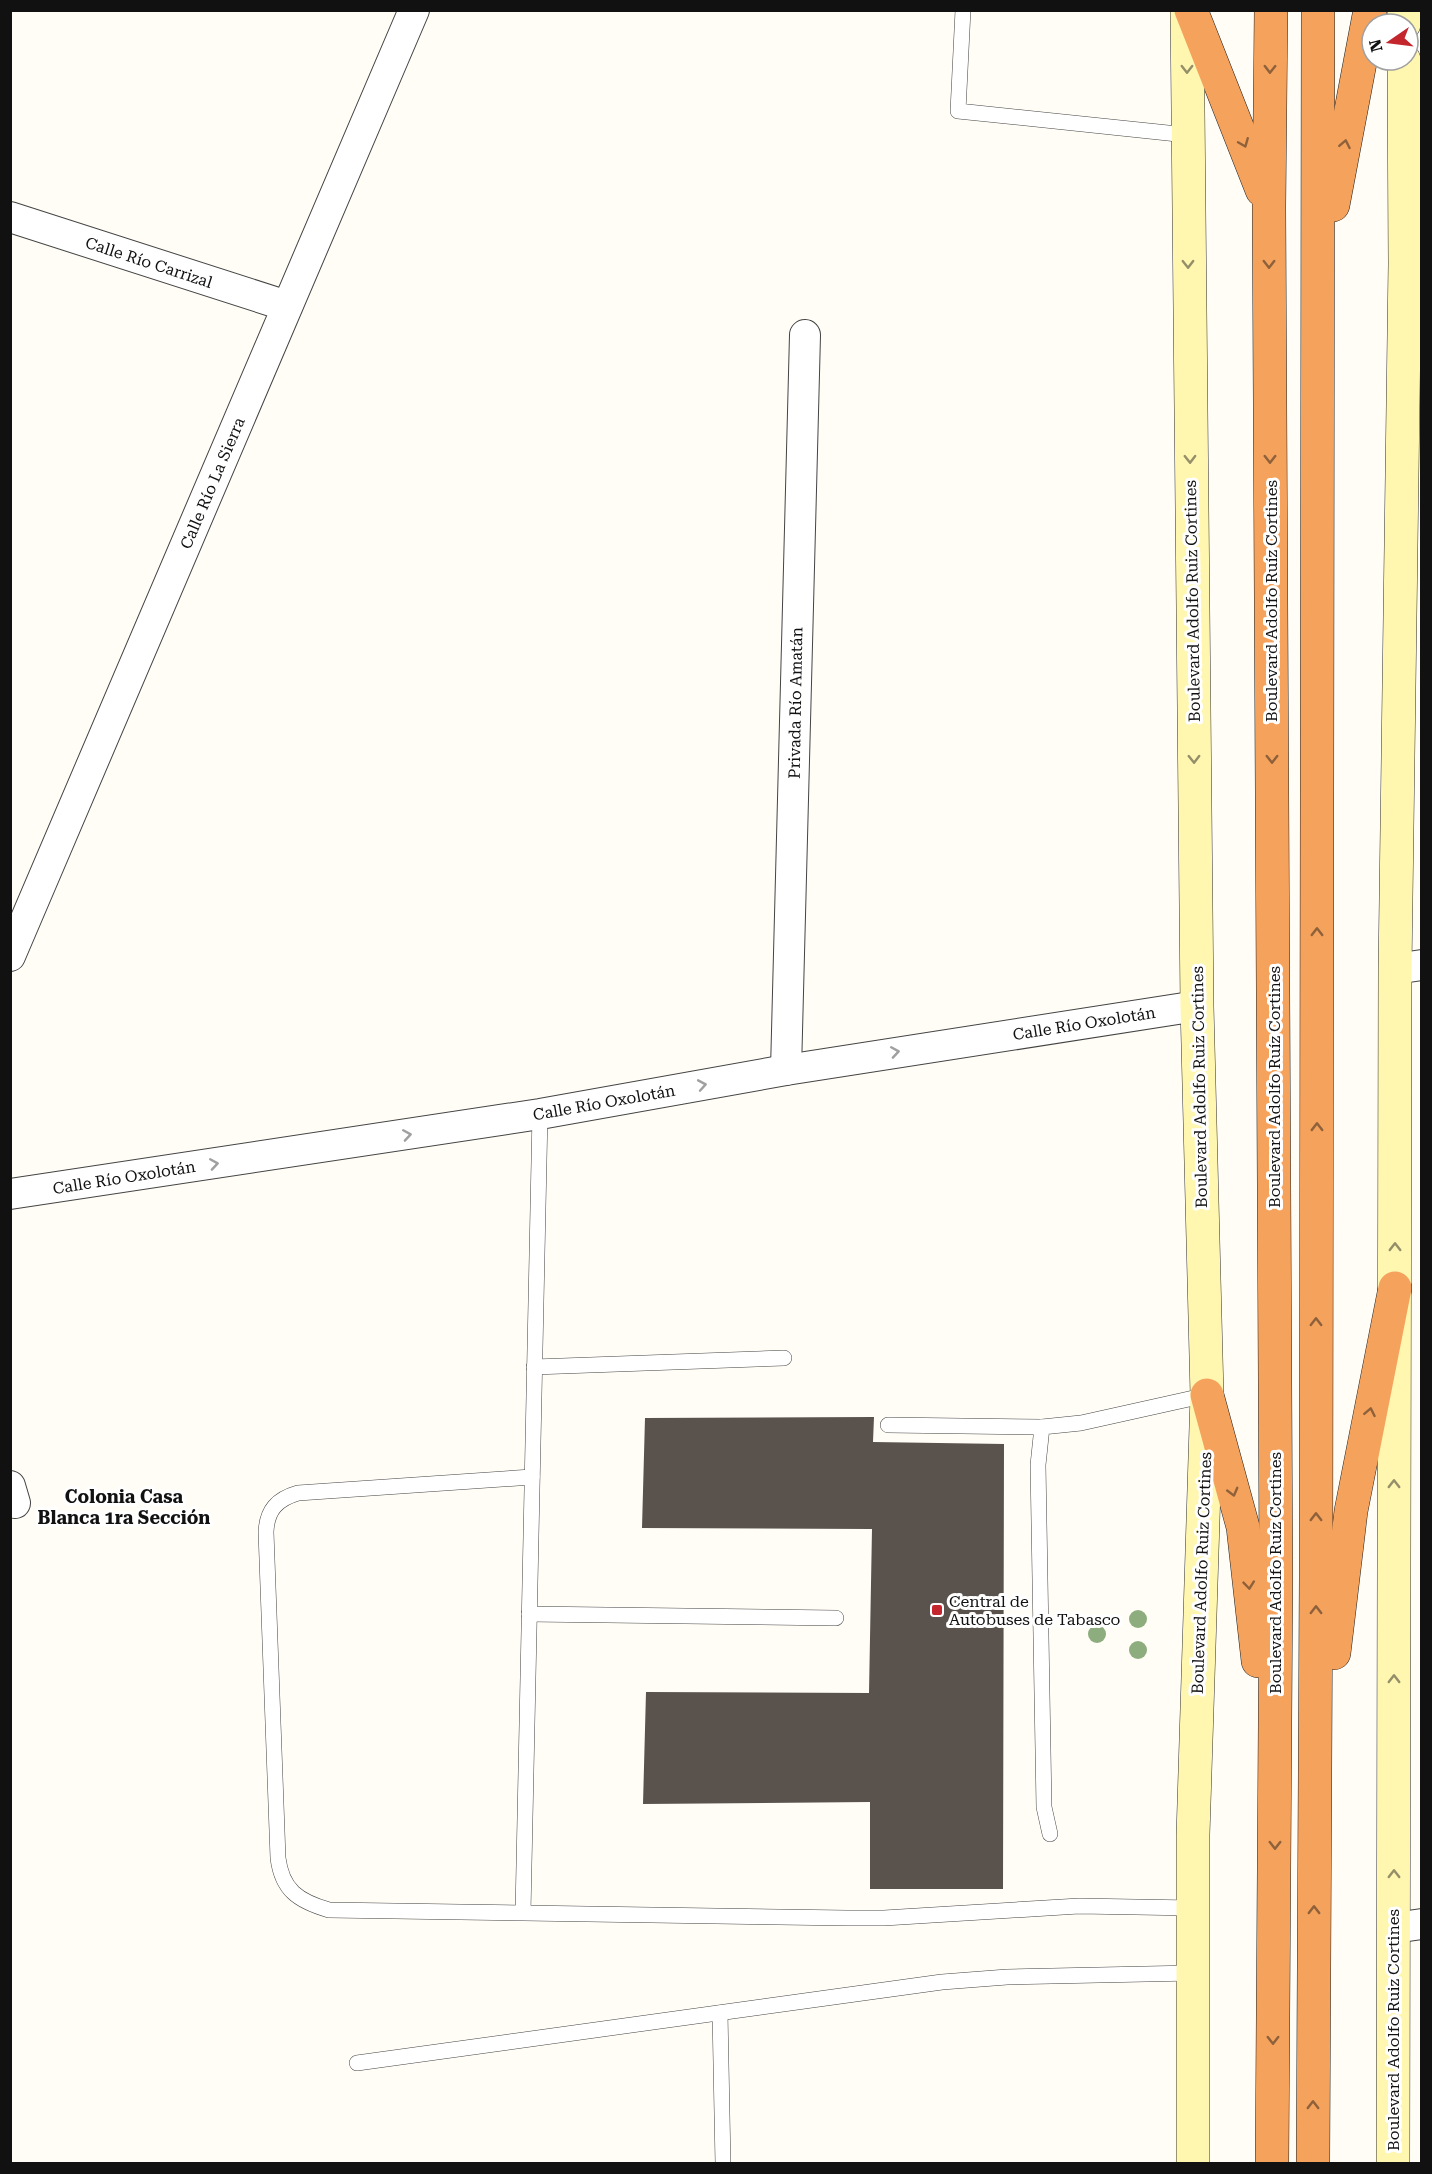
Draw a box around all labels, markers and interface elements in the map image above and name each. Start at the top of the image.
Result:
north arrow [1360,12,1420,72]
text: N [1365,37,1387,54]
one-way arrow [1181,64,1193,73]
one-way arrow [1264,64,1276,73]
one-way arrow [1236,137,1249,148]
one-way arrow [1338,139,1351,149]
street label: Calle Río Carrizal [83,233,215,292]
one-way arrow [1182,259,1194,268]
one-way arrow [1263,259,1275,268]
street label: Calle Río La Sierra [176,414,249,552]
one-way arrow [1184,454,1197,463]
one-way arrow [1264,454,1276,463]
street label: Boulevard Adolfo Ruiz Cortines [1181,479,1204,722]
street label: Boulevard Adolfo Ruíz Cortines [1262,480,1281,722]
street label: Privada Río Amatán [785,627,806,779]
one-way arrow [1188,754,1200,763]
one-way arrow [1266,754,1278,763]
one-way arrow [1311,928,1323,937]
street label: Boulevard Adolfo Ruiz Cortines [1188,965,1211,1208]
street label: Boulevard Adolfo Ruíz Cortines [1265,966,1284,1208]
street label: Calle Río Oxolotán [1011,1003,1157,1044]
one-way arrow [890,1047,899,1059]
one-way arrow [697,1079,707,1092]
street label: Calle Río Oxolotán [531,1081,677,1124]
one-way arrow [1311,1123,1323,1132]
one-way arrow [402,1129,411,1141]
street label: Calle Río Oxolotán [51,1157,197,1198]
one-way arrow [209,1158,218,1170]
one-way arrow [1389,1243,1401,1252]
one-way arrow [1310,1318,1322,1327]
one-way arrow [1363,1407,1376,1417]
street label: Boulevard Adolfo Ruiz Cortines [1188,1451,1215,1694]
street label: Boulevard Adolfo Ruíz Cortines [1266,1452,1285,1694]
one-way arrow [1388,1480,1400,1489]
district label: Colonia Casa Blanca 1ra Sección [38,1486,210,1528]
one-way arrow [1226,1487,1239,1497]
one-way arrow [1310,1513,1322,1522]
one-way arrow [1243,1581,1255,1590]
place label: Central de Autobuses de Tabasco [949,1592,1121,1629]
marker: Central de Autobuses de Tabasco [930,1603,944,1617]
one-way arrow [1310,1606,1322,1615]
one-way arrow [1388,1675,1400,1684]
one-way arrow [1268,1840,1281,1849]
one-way arrow [1388,1870,1400,1879]
one-way arrow [1308,1906,1320,1915]
street label: Boulevard Adolfo Ruiz Cortines [1384,1909,1403,2151]
one-way arrow [1267,2035,1279,2044]
one-way arrow [1307,2101,1319,2110]

